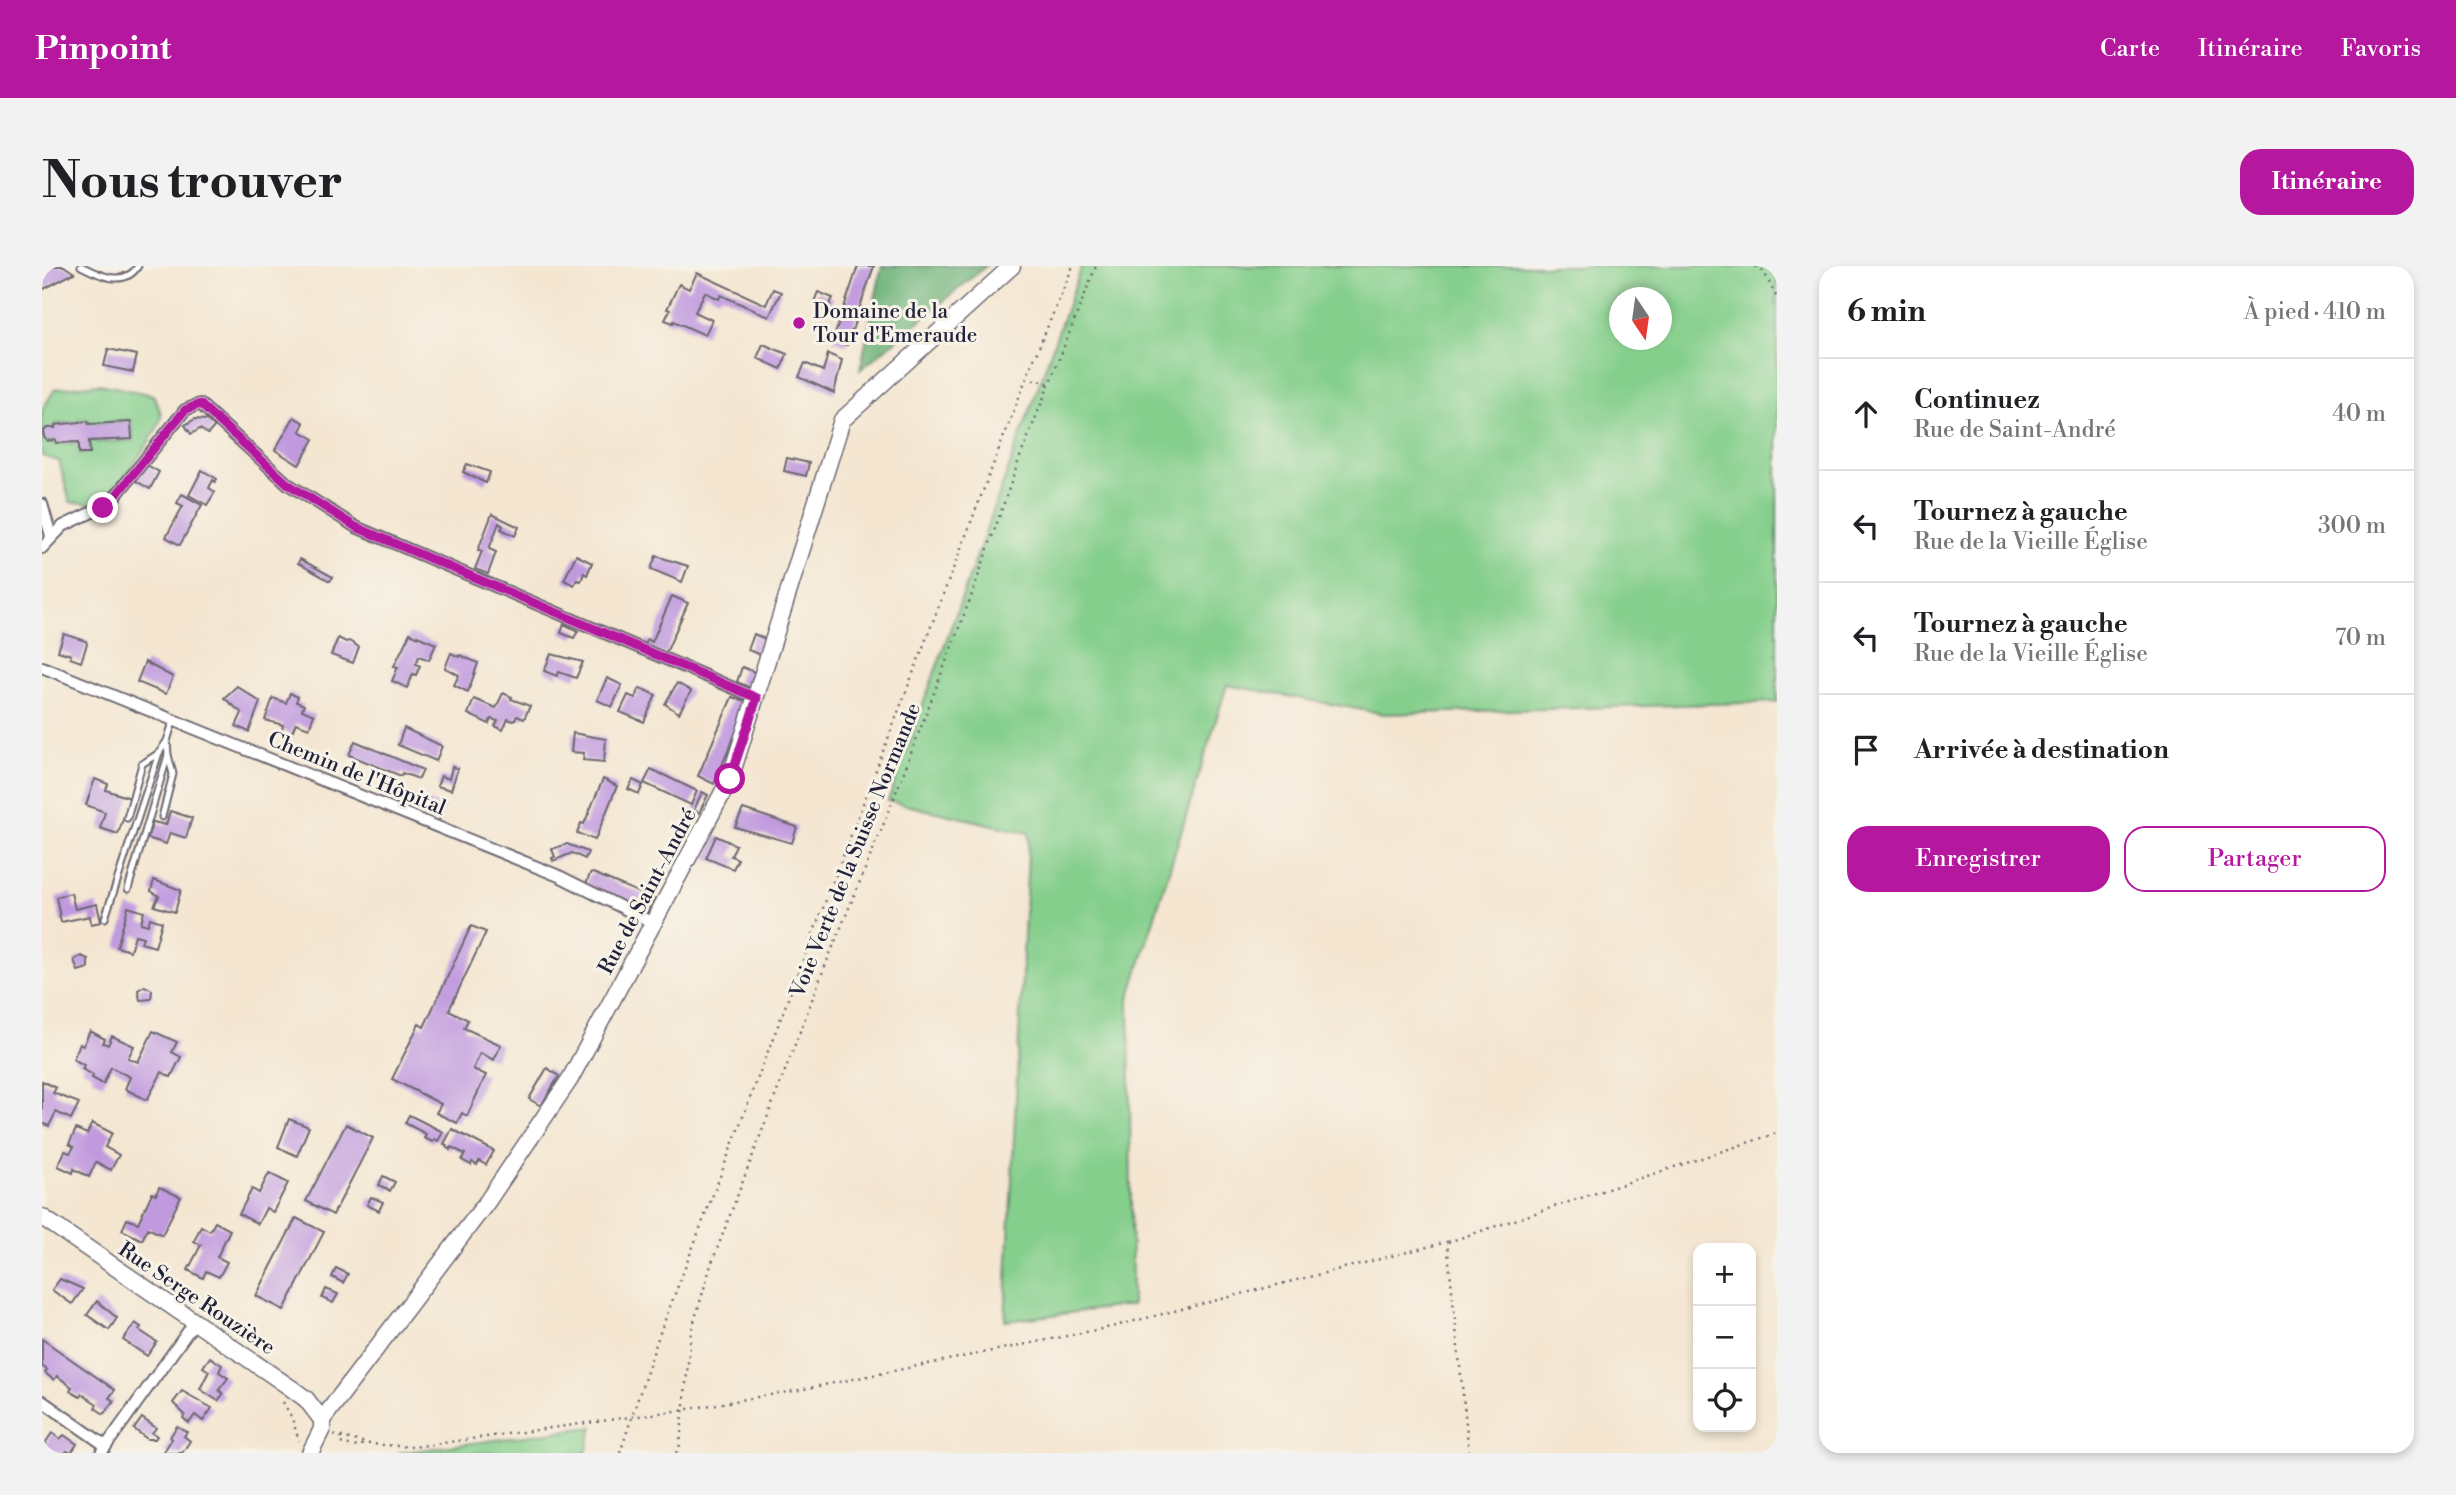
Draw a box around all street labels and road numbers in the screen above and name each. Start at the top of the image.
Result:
street label: Voie Verte de la Suisse Normande [784,699,927,1002]
street label: Chemin de l'Hôpital [264,726,449,821]
street label: Rue de Saint-André [593,804,703,979]
street label: Rue Serge Rouzière [113,1237,280,1361]

